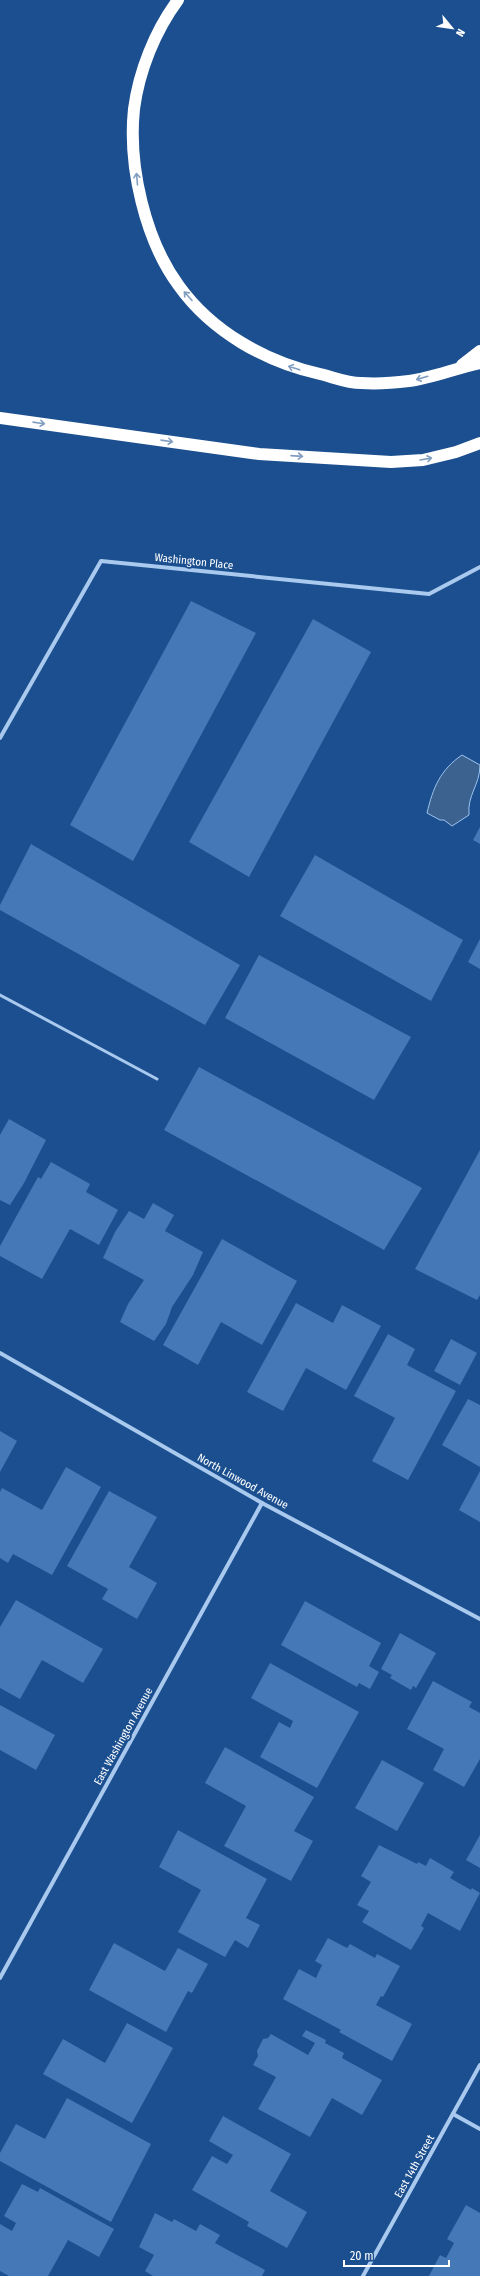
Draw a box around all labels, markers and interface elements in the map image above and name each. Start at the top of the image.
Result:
north arrow [432,8,472,48]
text: N [453,27,468,39]
one-way arrow [133,173,140,186]
one-way arrow [183,291,193,301]
one-way arrow [288,364,301,371]
one-way arrow [416,375,429,382]
one-way arrow [32,419,45,427]
one-way arrow [161,437,174,445]
one-way arrow [290,452,303,459]
one-way arrow [419,454,432,462]
street label: Washington Place [154,551,234,572]
street label: North Linwood Avenue [195,1451,291,1512]
street label: East Washington Avenue [91,1685,156,1787]
street label: East 14th Street [392,2132,437,2200]
scale bar [344,2242,449,2268]
text: 20 m [350,2249,374,2263]

